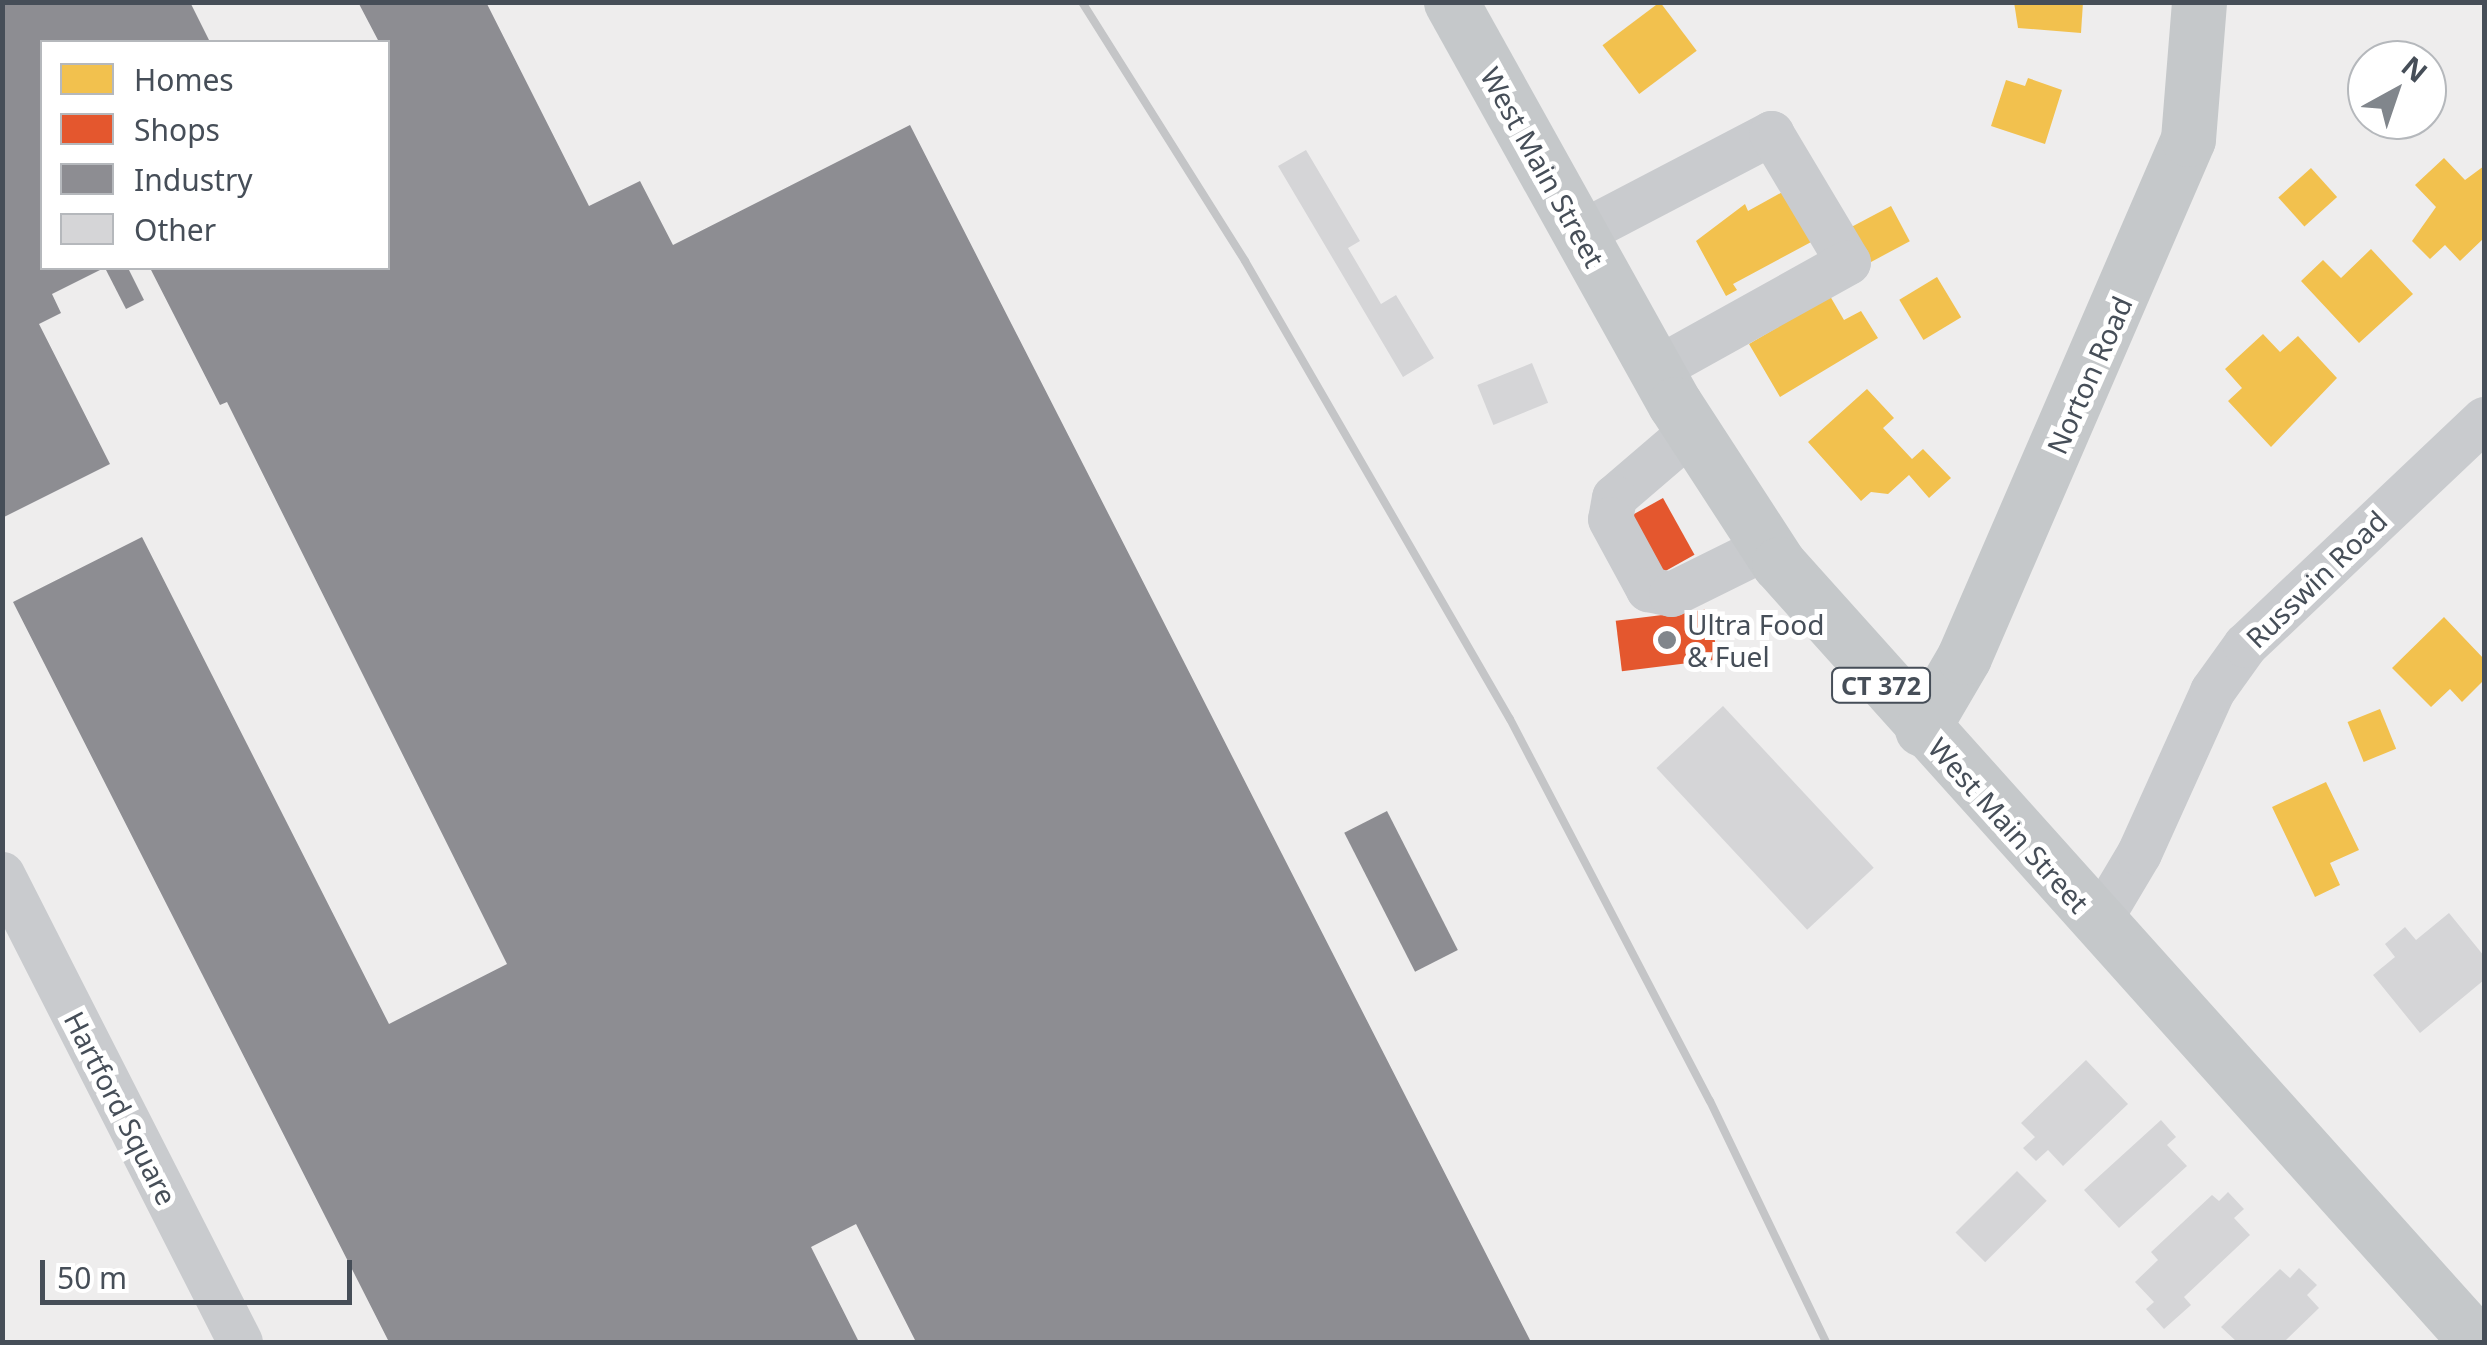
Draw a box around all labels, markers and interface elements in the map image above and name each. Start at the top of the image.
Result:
legend [40,40,390,270]
north arrow [2347,40,2447,140]
text: N [2394,47,2436,90]
text: Homes [134,59,234,100]
street label: West Main Street [1474,61,1612,273]
text: Shops [134,109,220,150]
text: Industry [134,159,253,200]
text: Other [134,209,216,250]
street label: Norton Road [2039,291,2139,459]
street label: Russwin Road [2239,503,2393,655]
place label: Ultra Food & Fuel [1687,607,1824,673]
marker: Ultra Food & Fuel [1656,629,1678,651]
road number: CT 372 [1831,665,1931,705]
street label: West Main Street [1922,731,2096,919]
street label: Hartford Square [58,1006,184,1210]
scale bar [45,1240,358,1302]
text: 50 m [57,1257,127,1298]

